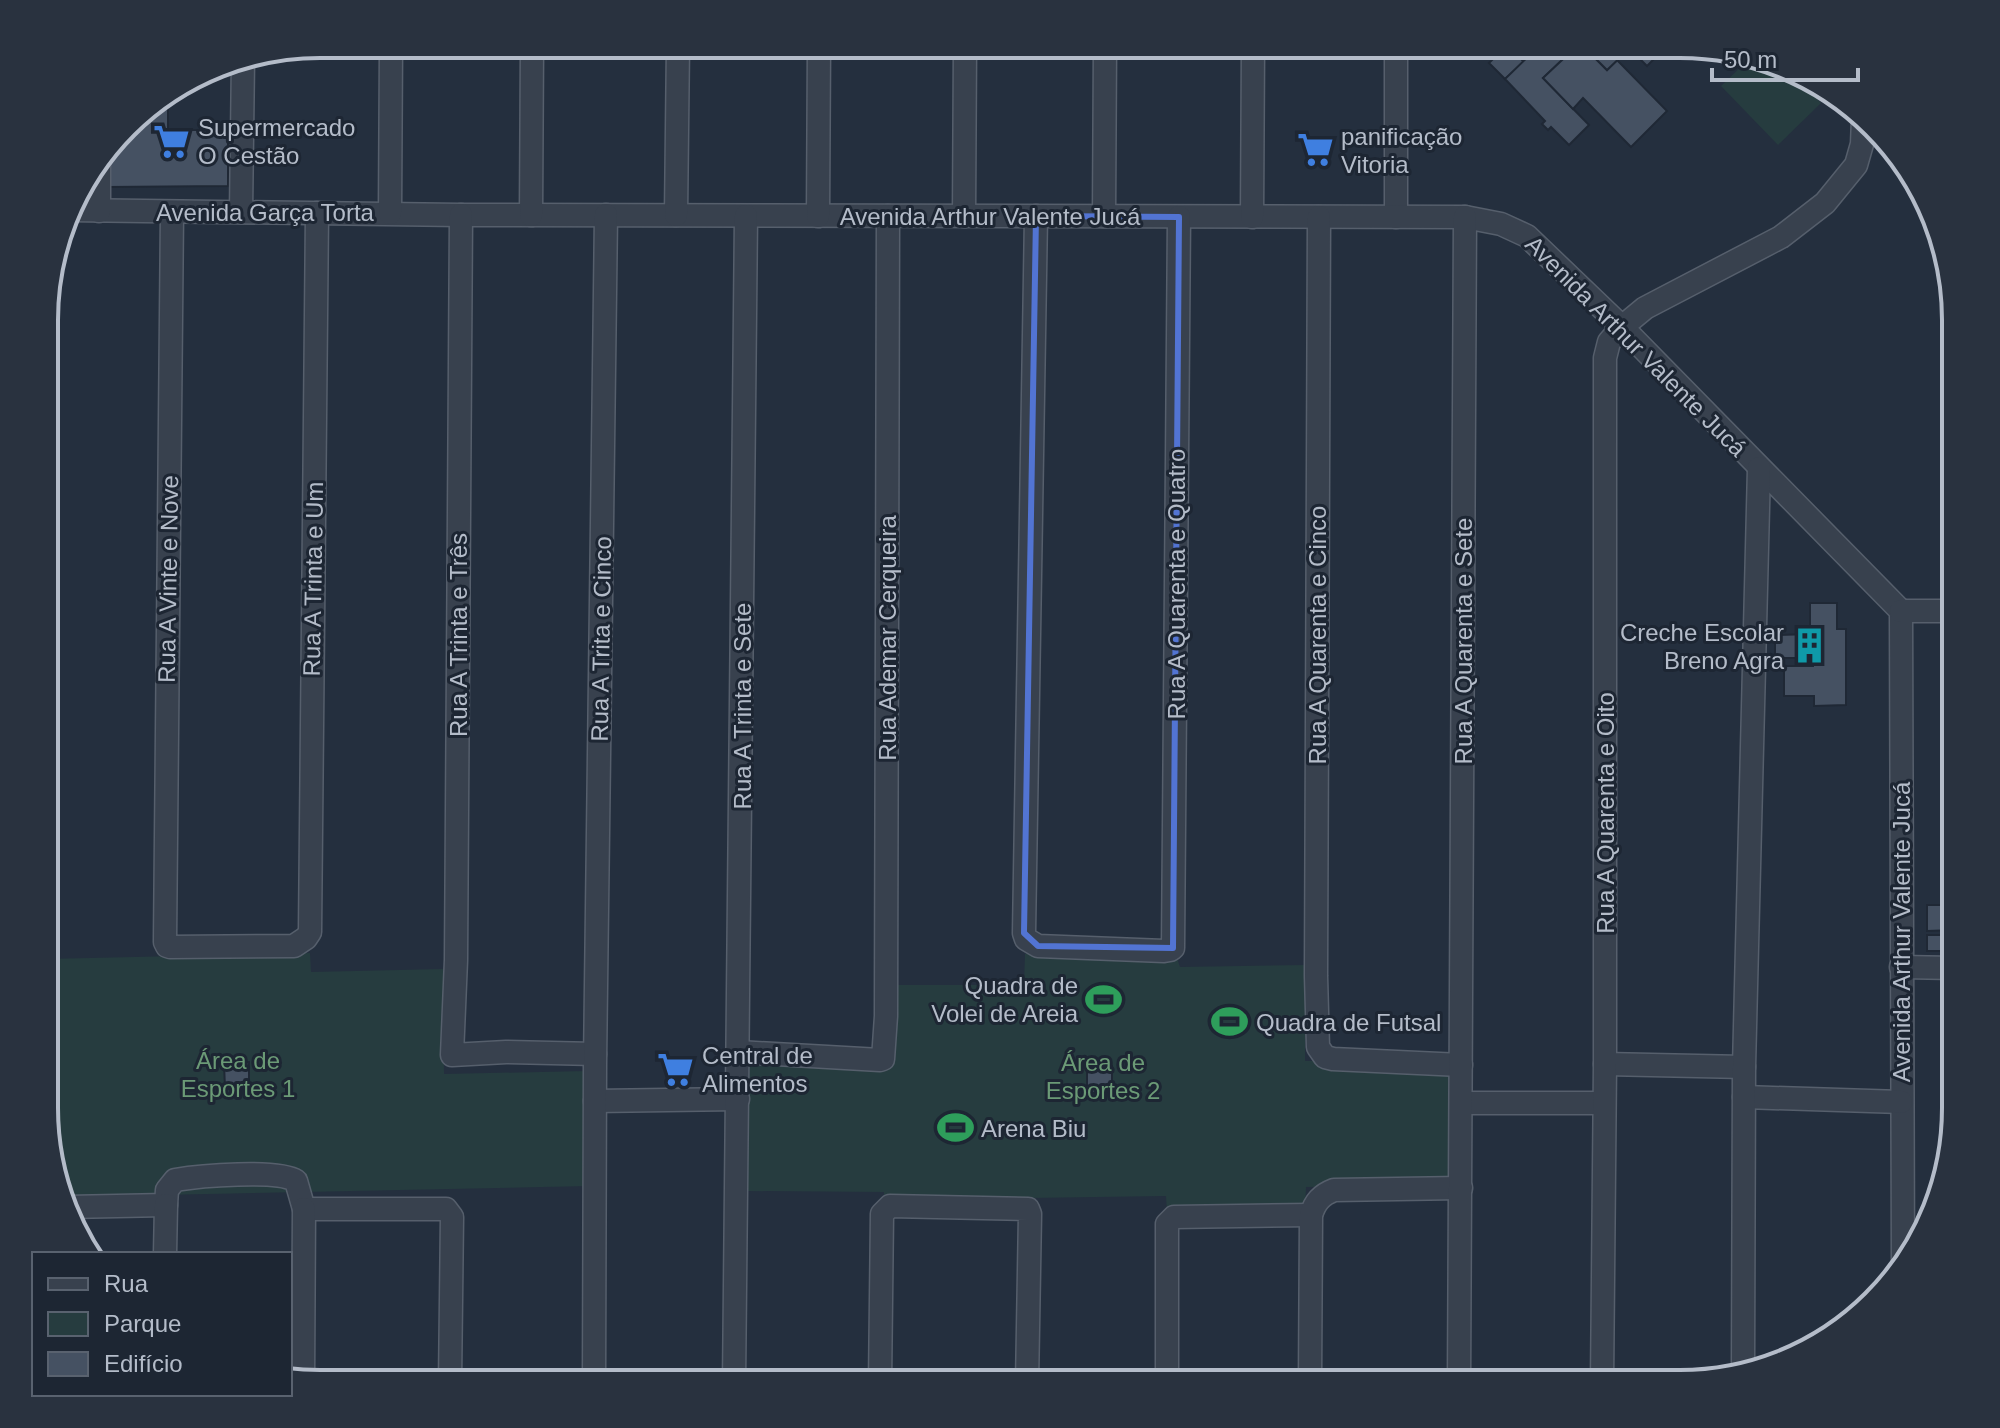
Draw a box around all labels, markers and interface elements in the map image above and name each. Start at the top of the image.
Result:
scale bar [1712,32,1858,82]
text: 50 m [1724,46,1777,73]
place label: Supermercado O Cestão [198,114,355,169]
supermarket icon: Supermercado O Cestão [153,122,191,160]
place label: panificação Vitoria [1341,123,1462,178]
supermarket icon: panificação Vitoria [1296,131,1334,169]
street label: Avenida Garça Torta [156,199,375,226]
street label: Avenida Arthur Valente Jucá [840,203,1141,230]
street label: Avenida Arthur Valente Jucá [1520,230,1752,462]
street label: Rua A Quarenta e Quatro [1163,449,1190,719]
street label: Rua A Vinte e Nove [153,475,183,683]
street label: Rua A Trinta e Um [298,481,328,677]
street label: Rua A Quarenta e Cinco [1304,506,1331,764]
street label: Rua Ademar Cerqueira [874,515,901,761]
street label: Rua A Quarenta e Sete [1450,518,1477,764]
street label: Rua A Trinta e Três [445,533,472,737]
street label: Rua A Trita e Cinco [586,536,616,742]
street label: Rua A Trinta e Sete [729,603,756,809]
place label: Creche Escolar Breno Agra [1620,619,1785,674]
building icon: Creche Escolar Breno Agra [1791,627,1829,665]
street label: Rua A Quarenta e Oito [1592,692,1619,934]
street label: Avenida Arthur Valente Jucá [1888,781,1915,1082]
place label: Quadra de Volei de Areia [931,972,1079,1027]
sports icon: Quadra de Volei de Areia [1085,980,1123,1018]
sports icon: Quadra de Futsal [1211,1003,1249,1041]
place label: Quadra de Futsal [1256,1009,1441,1036]
place label: Central de Alimentos [702,1042,813,1097]
park label: Área de Esportes 1 [181,1047,295,1102]
park label: Área de Esportes 2 [1046,1049,1160,1104]
supermarket icon: Central de Alimentos [657,1050,695,1088]
sports icon: Arena Biu [936,1109,974,1147]
place label: Arena Biu [981,1115,1086,1142]
legend [32,1252,292,1396]
text: Rua [104,1270,149,1297]
text: Parque [104,1310,181,1337]
text: Edifício [104,1350,183,1377]

